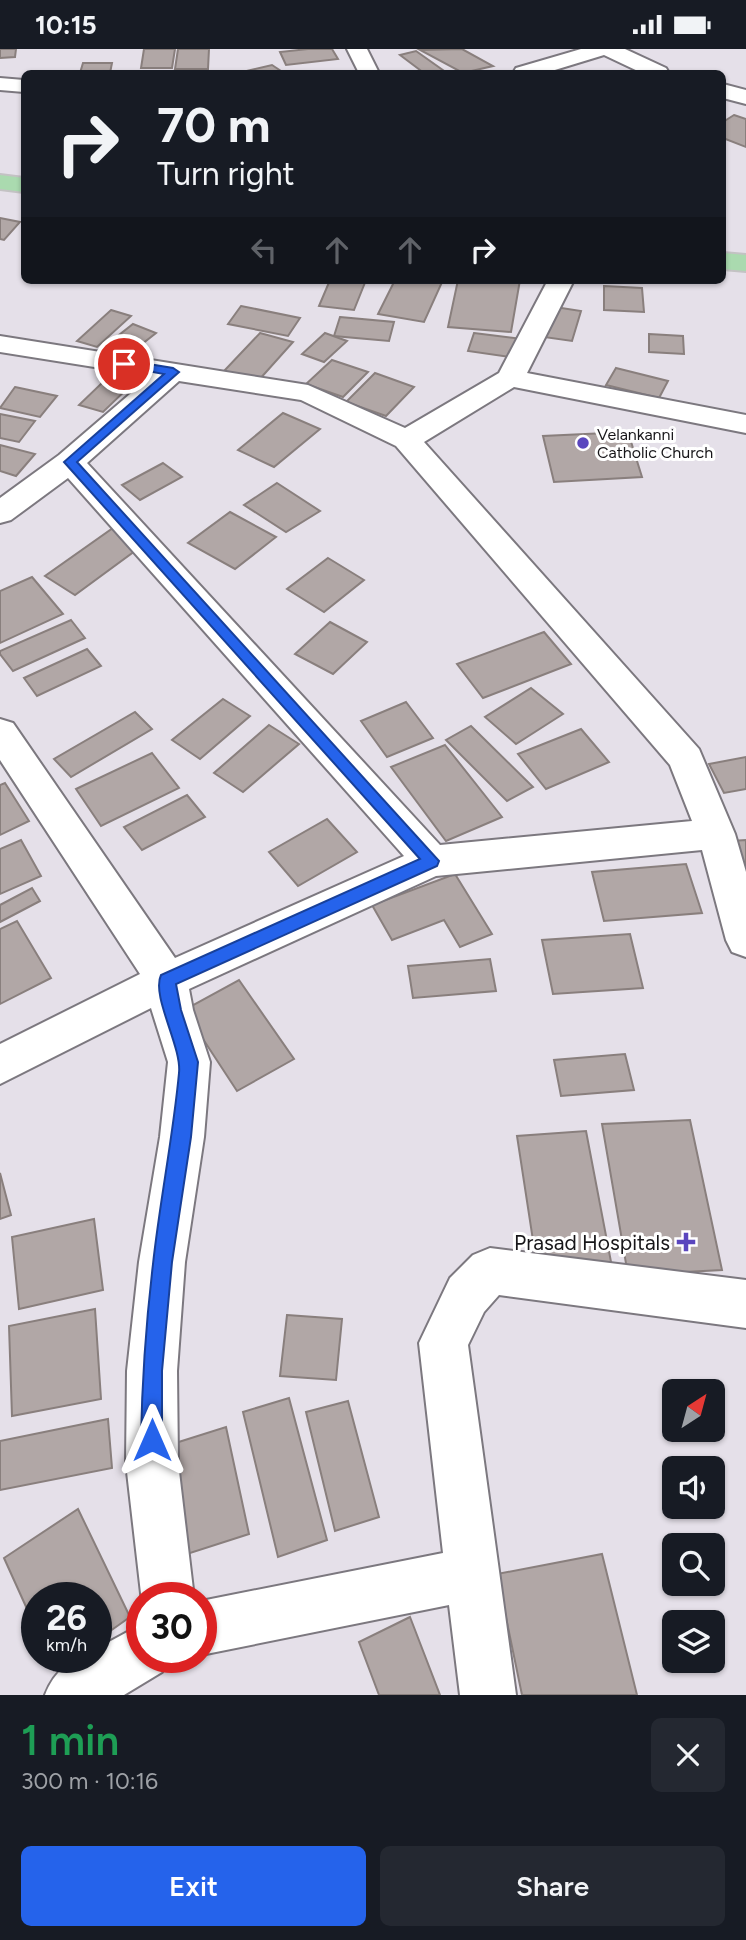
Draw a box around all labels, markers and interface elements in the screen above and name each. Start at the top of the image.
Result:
text: 10:15 [35,9,97,41]
text: 70 m [157,95,270,154]
icon: right [42,98,133,189]
text: Turn right [157,155,295,193]
icon: left [245,231,283,269]
icon: ahead [318,231,356,269]
icon: ahead [391,231,429,269]
icon: right [464,231,502,269]
pin [94,334,154,394]
icon: arrive [105,345,143,383]
place label: Velankanni Catholic Church [597,425,713,462]
marker: Velankanni Catholic Church [575,435,591,451]
place label: Prasad Hospitals [514,1230,670,1255]
marker: Prasad Hospitals [676,1232,696,1252]
north arrow [662,1379,724,1442]
map controls [662,1379,725,1673]
position arrow [115,1403,189,1477]
button: sound [662,1456,725,1519]
button: search [662,1533,725,1596]
speed limit sign: 30 [126,1582,217,1673]
text: 26 [46,1597,87,1639]
button: layers [662,1610,725,1673]
text: km/h [46,1634,87,1656]
text: 1 min [21,1715,119,1766]
button: close [651,1718,725,1792]
text: 300 m · 10:16 [21,1767,158,1795]
button: Exit [21,1846,366,1926]
button: Share [380,1846,725,1926]

